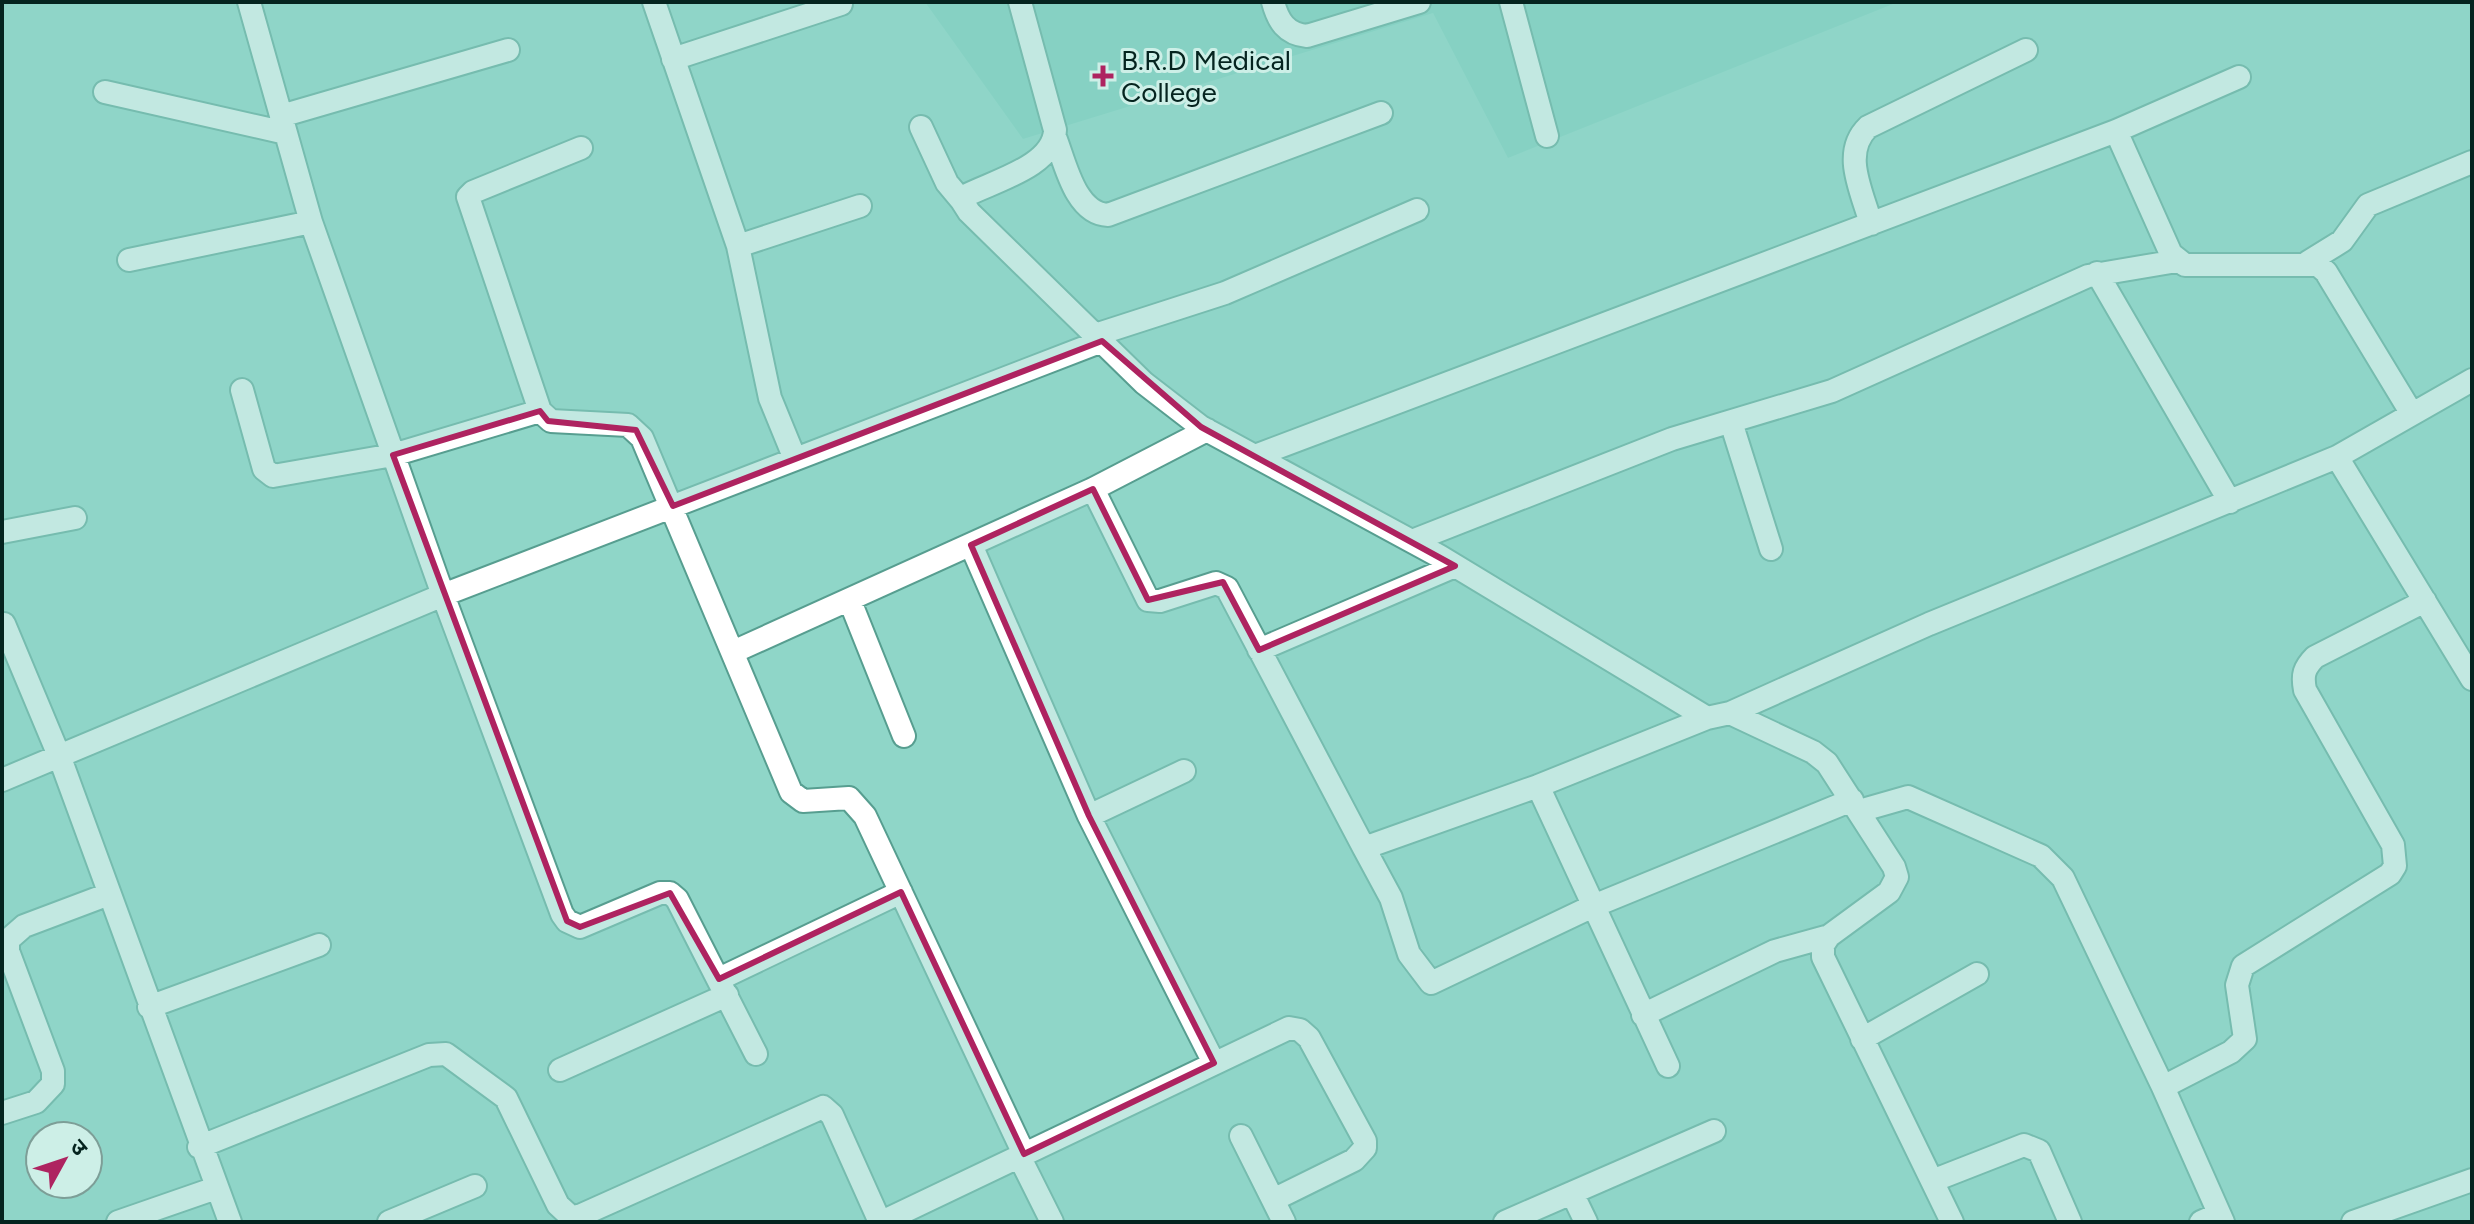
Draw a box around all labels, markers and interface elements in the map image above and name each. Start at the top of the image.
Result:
place label: B.R.D Medical College [1121,43,1291,109]
marker: B.R.D Medical College [1092,65,1114,87]
north arrow [24,1120,104,1200]
text: उ [64,1134,94,1162]

